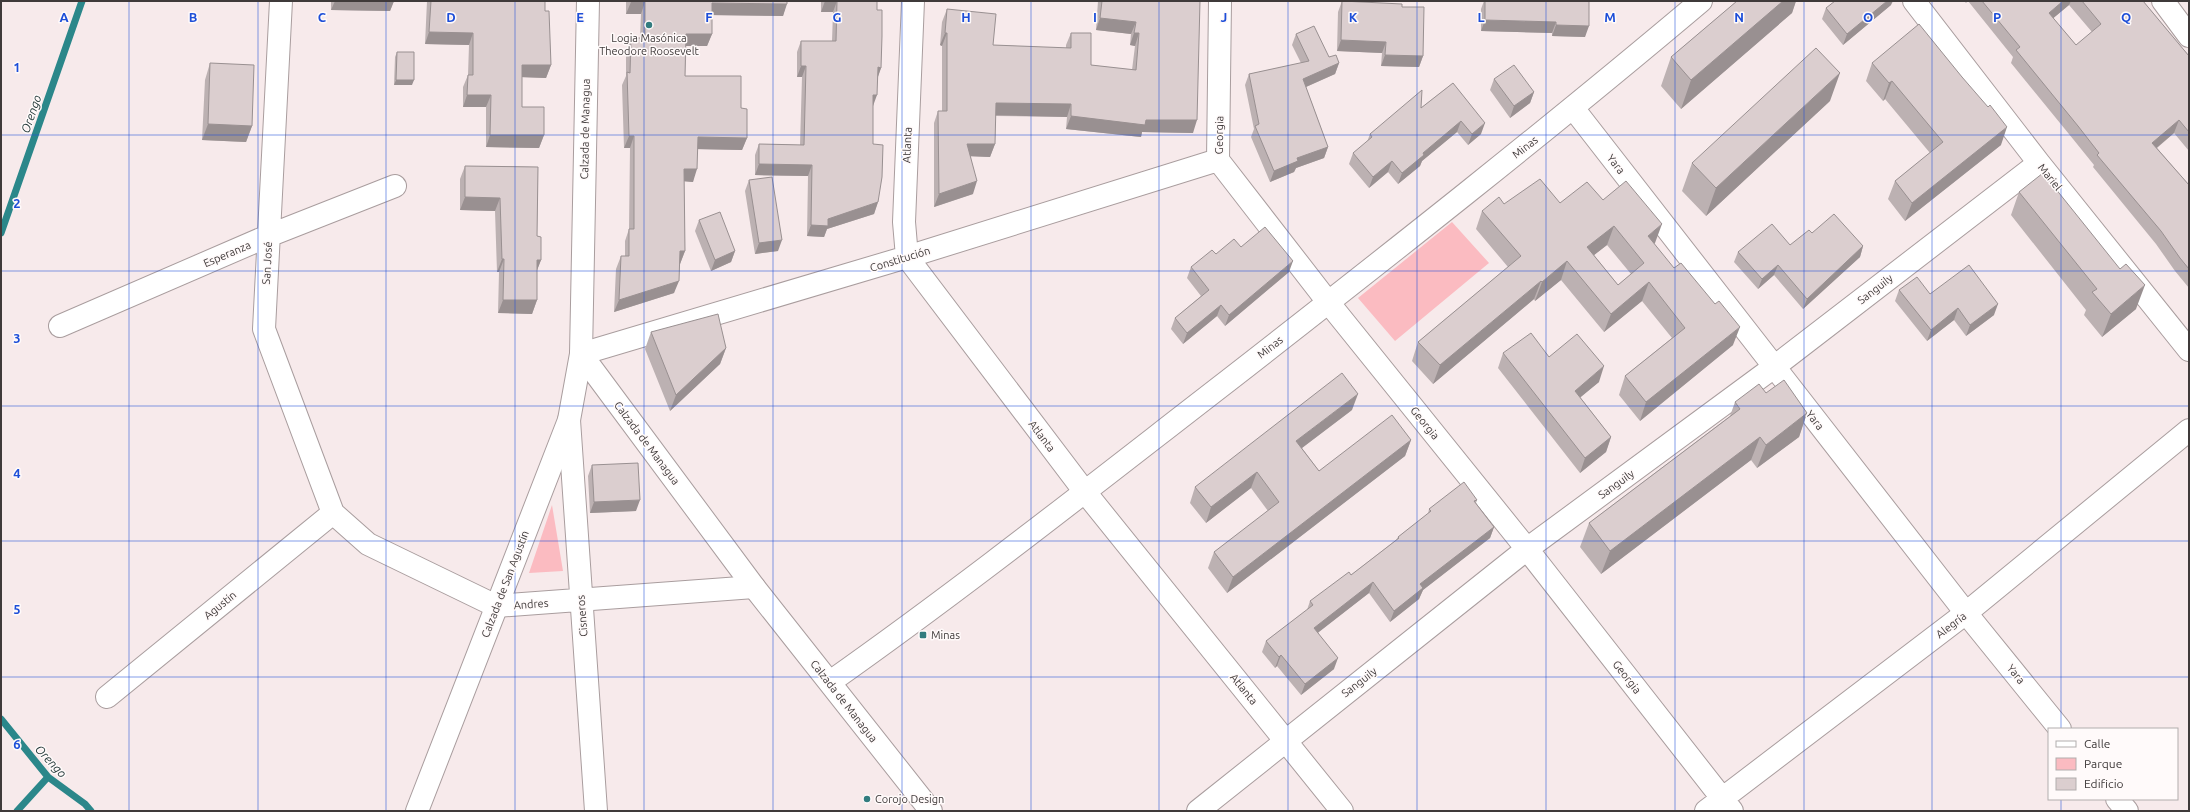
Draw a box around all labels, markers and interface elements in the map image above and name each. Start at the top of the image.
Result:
text: A [59,10,69,24]
text: B [189,10,198,24]
text: C [318,10,327,24]
text: D [446,10,456,24]
text: E [576,10,584,24]
text: F [705,10,713,24]
text: G [833,10,842,24]
text: H [961,10,971,24]
text: I [1093,10,1097,24]
text: J [1221,10,1227,24]
text: K [1349,10,1358,24]
text: L [1477,10,1485,24]
text: M [1604,10,1616,24]
text: N [1734,10,1744,24]
text: O [1863,10,1873,24]
text: P [1993,10,2001,24]
text: Q [2121,10,2131,24]
marker: Logia Masónica Theodore Roosevelt [644,20,654,30]
place label: Logia Masónica Theodore Roosevelt [599,32,700,57]
text: 1 [13,60,21,74]
street label: Calzada de Managua [578,78,592,180]
water label: Orengo [18,93,44,135]
street label: Georgia [1213,116,1225,154]
street label: Atlanta [900,127,914,163]
street label: Minas [1510,133,1540,161]
street label: Yara [1605,152,1627,176]
street label: Mariel [2036,161,2064,193]
text: 2 [13,196,21,210]
street label: Esperanza [202,239,252,269]
street label: San José [260,241,274,285]
street label: Constitución [868,244,932,274]
street label: Sanguily [1855,271,1895,306]
text: 3 [13,331,21,345]
street label: Minas [1255,333,1285,361]
street label: Calzada de Managua [612,399,682,487]
street label: Georgia [1408,404,1442,442]
street label: Yara [1804,408,1826,432]
street label: Atlanta [1026,418,1058,454]
text: 4 [13,466,21,480]
street label: Sanguily [1596,467,1637,501]
street label: Calzada de San Agustín [479,529,531,639]
street label: Agustin [202,588,238,622]
street label: Cisneros [575,594,589,637]
street label: Andres [513,597,549,611]
text: 5 [13,602,21,616]
street label: Alegría [1933,610,1969,640]
place label: Minas [931,629,960,641]
marker: Minas [918,630,928,640]
street label: Calzada de Managua [808,657,880,745]
street label: Georgia [1610,658,1644,696]
street label: Yara [2005,662,2027,686]
street label: Sanguily [1339,664,1379,699]
street label: Atlanta [1228,671,1260,707]
legend [2048,728,2178,800]
text: 6 [13,737,21,751]
text: Calle [2084,737,2110,750]
water label: Orengo [33,742,70,780]
text: Parque [2084,757,2122,770]
text: Edificio [2084,777,2124,790]
place label: Corojo Design [875,793,944,805]
marker: Corojo Design [862,794,872,804]

